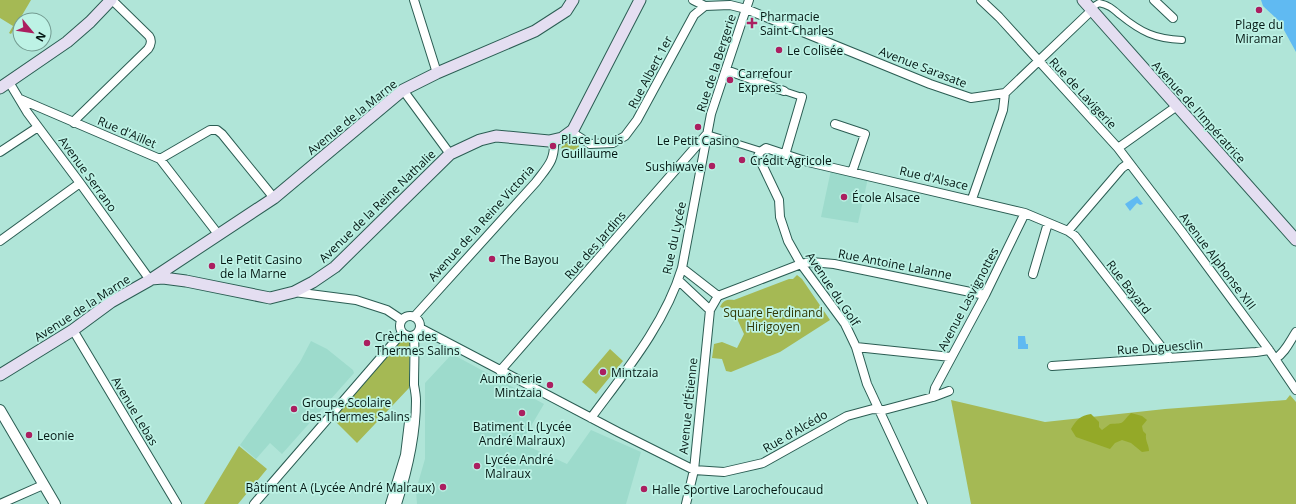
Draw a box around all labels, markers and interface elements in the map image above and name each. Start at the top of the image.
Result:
marker: Plage du Miramar [1254,5,1264,15]
place label: Pharmacie Saint-Charles [760,8,834,39]
north arrow [12,12,52,52]
street label: Rue de la Bergerie [692,12,740,114]
place label: Plage du Miramar [1235,16,1283,47]
marker: Pharmacie Saint-Charles [747,18,757,28]
text: N [32,30,50,45]
street label: Rue Albert 1er [624,33,676,111]
place label: Le Colisée [787,42,843,59]
street label: Avenue Sarasate [876,42,970,92]
marker: Le Colisée [774,45,784,55]
street label: Rue de Lavigerie [1046,54,1121,133]
street label: Avenue de l'Impératrice [1148,57,1250,167]
place label: Carrefour Express [738,65,792,96]
street label: Avenue de la Marne [303,75,401,159]
marker: Carrefour Express [725,75,735,85]
street label: Rue d'Aillet [95,112,159,152]
marker: Le Petit Casino [693,122,703,132]
place label: Place Louis Guillaume [561,131,623,162]
place label: Le Petit Casino [657,132,739,149]
street label: Avenue Serrano [55,133,121,215]
marker: Place Louis Guillaume [548,141,558,151]
street label: Avenue de la Reine Nathalie [315,145,439,266]
place label: Crédit Agricole [750,152,832,169]
marker: Crédit Agricole [737,155,747,165]
place label: Sushiwave [645,158,704,175]
street label: Avenue de la Reine Victoria [424,161,538,285]
marker: Sushiwave [707,161,717,171]
street label: Rue d'Alsace [898,162,970,194]
place label: École Alsace [852,189,920,206]
marker: École Alsace [839,192,849,202]
street label: Rue du Lycée [658,200,690,276]
street label: Rue des Jardins [560,207,630,283]
street label: Avenue Alphonse XIII [1176,209,1260,313]
street label: Avenue Lasvignottes [934,244,1003,354]
street label: Rue Antoine Lalanne [837,245,954,283]
street label: Avenue du Golf [802,249,865,330]
place label: Le Petit Casino de la Marne [220,251,302,282]
place label: The Bayou [500,251,559,268]
marker: The Bayou [487,254,497,264]
street label: Rue Bayard [1103,257,1155,317]
marker: Le Petit Casino de la Marne [207,261,217,271]
street label: Avenue de la Marne [31,270,134,345]
park label: Square Ferdinand Hirigoyen [723,304,823,335]
place label: Crèche des Thermes Salins [375,328,460,359]
street label: Rue Duguesclin [1116,336,1204,358]
marker: Crèche des Thermes Salins [362,338,372,348]
street label: Avenue d'Étienne [674,357,702,455]
place label: Mintzaia [611,364,658,381]
marker: Mintzaia [598,367,608,377]
place label: Aumônerie Mintzaia [480,370,542,401]
street label: Avenue Lebas [108,373,162,449]
marker: Aumônerie Mintzaia [545,380,555,390]
place label: Groupe Scolaire des Thermes Salins [302,394,410,425]
marker: Groupe Scolaire des Thermes Salins [289,404,299,414]
street label: Rue d'Alcédo [759,406,831,456]
marker: Batiment L (Lycée André Malraux) [517,408,527,418]
place label: Batiment L (Lycée André Malraux) [473,418,572,449]
place label: Leonie [37,427,75,444]
marker: Leonie [24,430,34,440]
place label: Lycée André Malraux [485,451,554,482]
marker: Lycée André Malraux [472,461,482,471]
place label: Bâtiment A (Lycée André Malraux) [246,479,435,496]
place label: Halle Sportive Larochefoucaud [652,481,823,498]
marker: Bâtiment A (Lycée André Malraux) [438,482,448,492]
marker: Halle Sportive Larochefoucaud [639,484,649,494]

